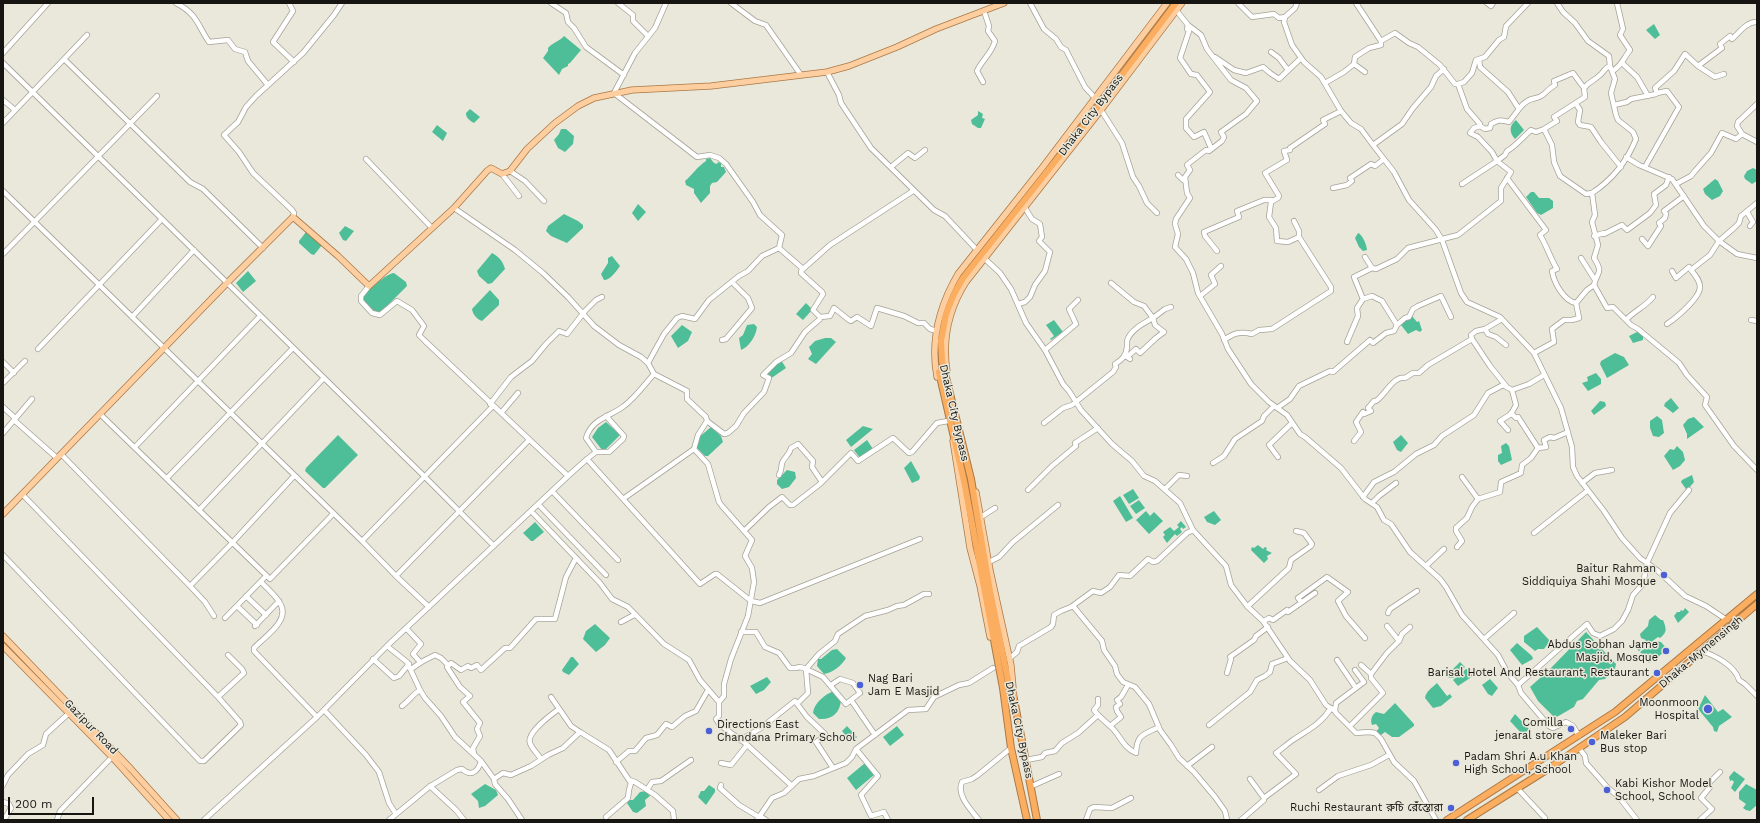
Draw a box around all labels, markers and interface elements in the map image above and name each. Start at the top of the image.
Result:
street label: Dhaka City Bypass [1056,71,1126,159]
street label: Dhaka City Bypass [936,363,972,463]
place label: Baitur Rahman Siddiquiya Shahi Mosque [1522,562,1656,588]
marker: Baitur Rahman Siddiquiya Shahi Mosque [1659,570,1669,580]
street label: Dhaka-Mymensingh [1656,613,1746,691]
place label: Abdus Sobhan Jame Masjid, Mosque [1547,638,1658,664]
marker: Abdus Sobhan Jame Masjid, Mosque [1661,646,1671,656]
place label: Barisal Hotel And Restaurant, Restaurant [1427,666,1649,680]
marker: Barisal Hotel And Restaurant, Restaurant [1652,668,1662,678]
place label: Nag Bari Jam E Masjid [868,672,939,698]
marker: Nag Bari Jam E Masjid [855,680,865,690]
street label: Dhaka City Bypass [1002,680,1036,780]
place label: Moonmoon Hospital [1639,696,1699,722]
street label: Gazipur Road [61,697,121,757]
marker: Moonmoon Hospital [1702,703,1714,715]
place label: Comilla jenaral store [1495,716,1563,742]
place label: Directions East Chandana Primary School [717,718,856,744]
marker: Comilla jenaral store [1566,724,1576,734]
marker: Directions East Chandana Primary School [704,726,714,736]
place label: Maleker Bari Bus stop [1600,729,1667,755]
marker: Maleker Bari Bus stop [1587,737,1597,747]
place label: Padam Shri A.u Khan High School, School [1464,750,1577,776]
marker: Padam Shri A.u Khan High School, School [1451,758,1461,768]
place label: Kabi Kishor Model School, School [1615,777,1712,803]
marker: Kabi Kishor Model School, School [1602,785,1612,795]
scale bar [10,789,96,815]
text: 200 m [15,797,52,811]
place label: Ruchi Restaurant রুচি রেঁস্তোরা [1290,801,1443,815]
marker: Ruchi Restaurant রুচি রেঁস্তোরা [1446,803,1456,813]

